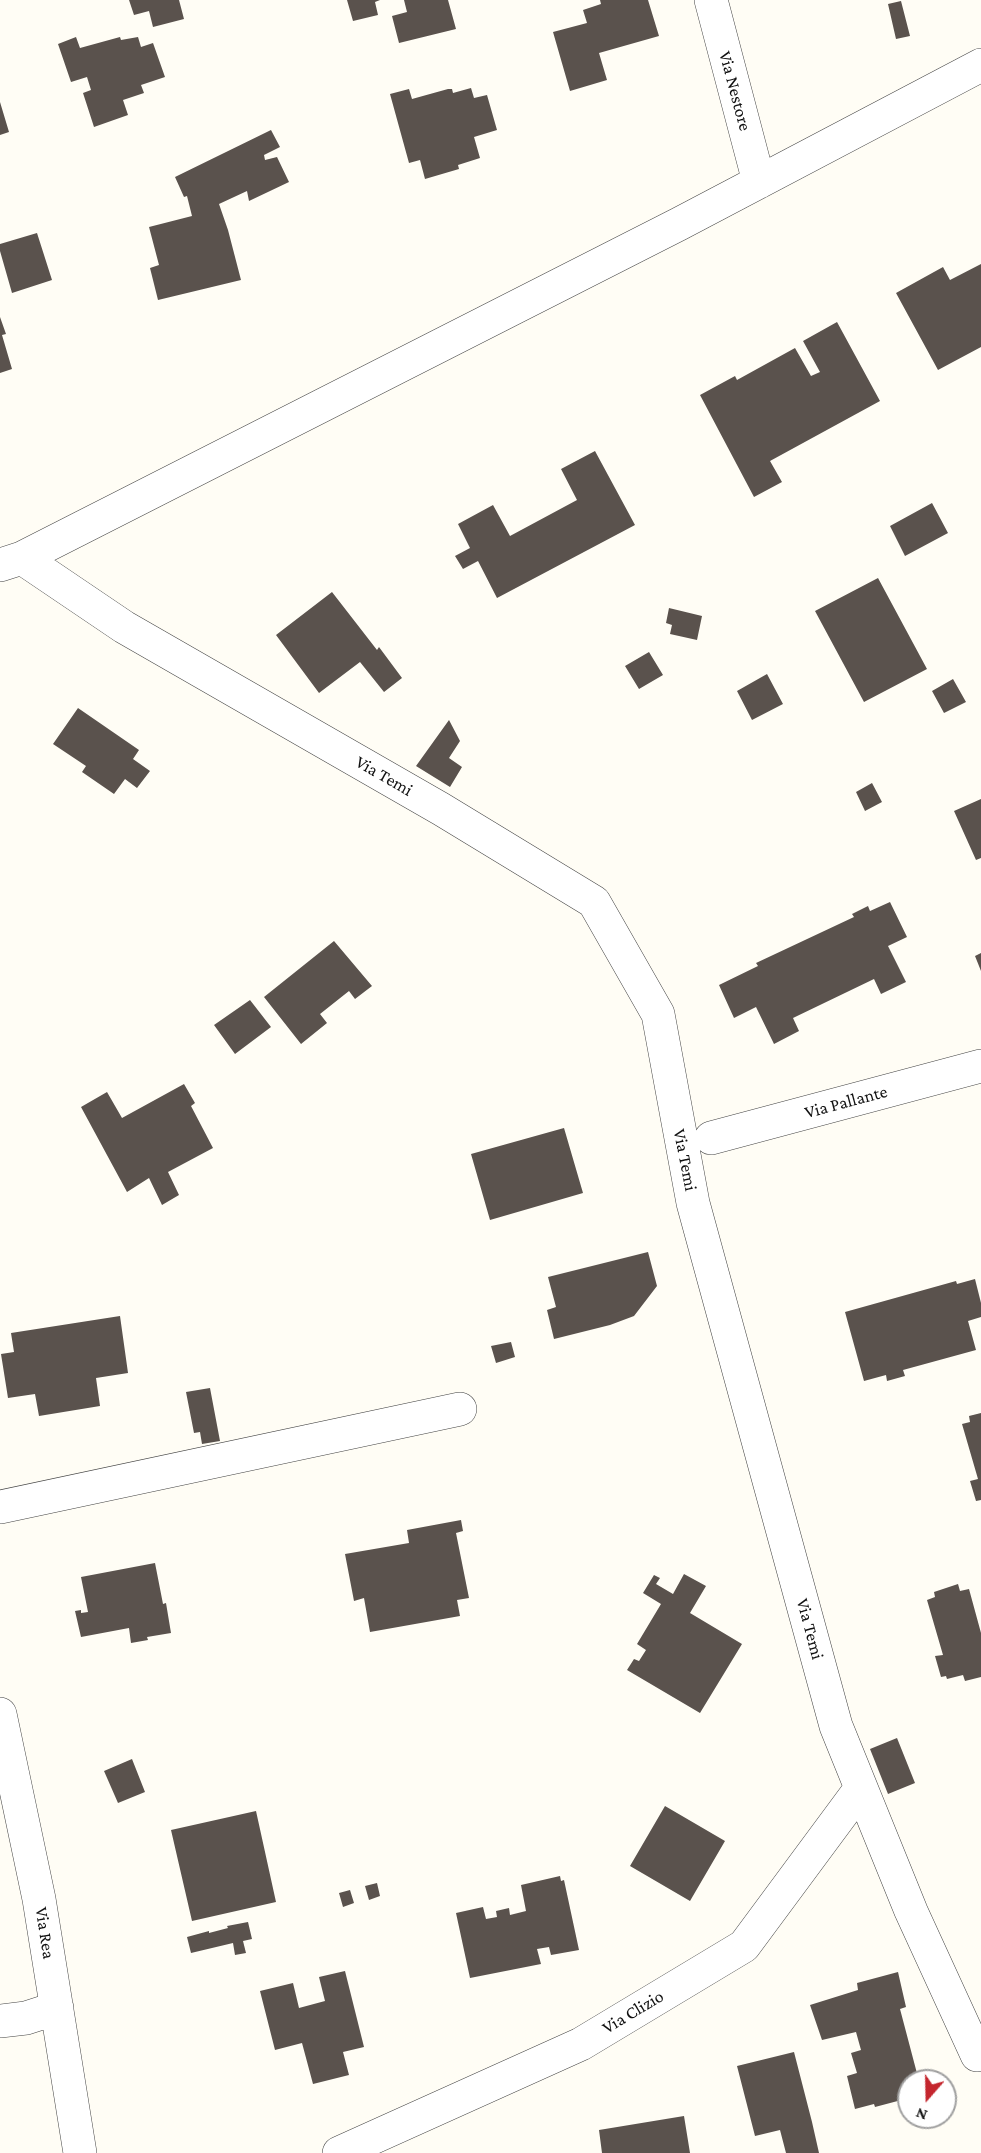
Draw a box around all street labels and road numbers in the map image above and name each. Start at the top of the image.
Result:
street label: Via Nestore [714,49,756,133]
street label: Via Temi [352,751,416,801]
street label: Via Pallante [802,1081,890,1123]
street label: Via Temi [668,1127,702,1193]
street label: Via Temi [791,1596,829,1662]
street label: Via Rea [30,1905,60,1961]
street label: Via Clizio [598,1985,668,2039]

